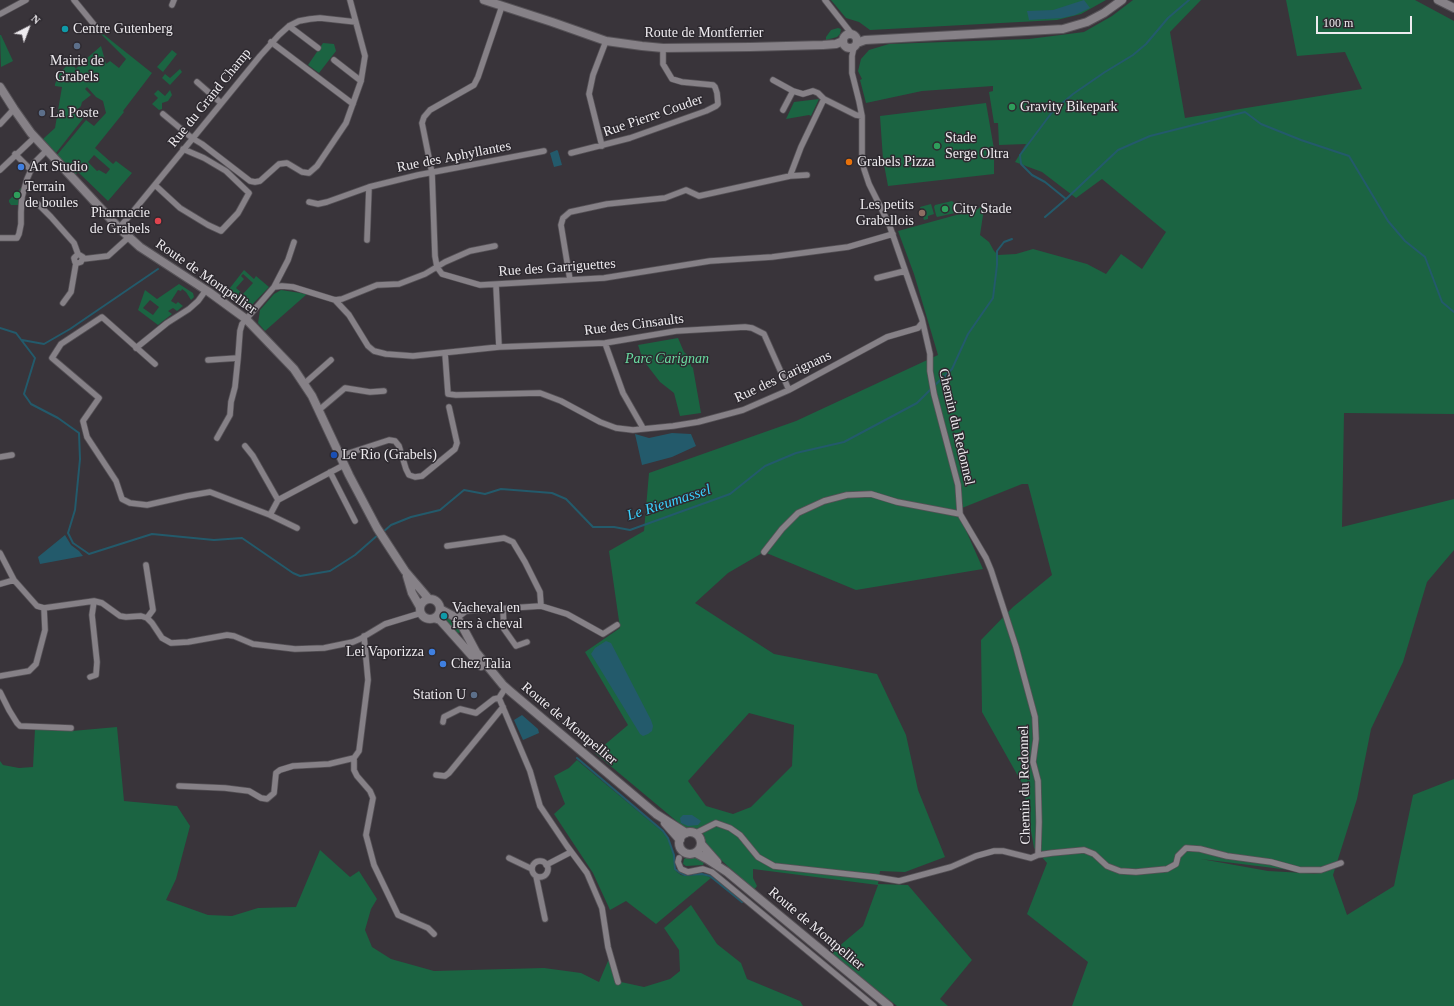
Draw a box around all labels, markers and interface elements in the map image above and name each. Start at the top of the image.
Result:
north arrow [8,8,48,48]
scale bar [1318,8,1414,34]
text: N [29,12,43,26]
text: 100 m [1323,16,1353,30]
place label: Centre Gutenberg [73,21,173,37]
marker: Centre Gutenberg [60,24,70,34]
street label: Route de Montferrier [645,25,763,41]
marker: Mairie de Grabels [72,41,82,51]
street label: Rue du Grand Champ [165,45,255,151]
place label: Mairie de Grabels [50,53,104,86]
street label: Rue Pierre Couder [601,91,705,141]
place label: Gravity Bikepark [1020,99,1118,115]
marker: Gravity Bikepark [1007,102,1017,112]
place label: La Poste [50,105,99,121]
marker: La Poste [37,108,47,118]
place label: Stade Serge Oltra [945,130,1009,162]
street label: Rue des Aphyllantes [396,138,512,176]
marker: Stade Serge Oltra [932,141,942,151]
place label: Grabels Pizza [857,154,934,170]
marker: Grabels Pizza [844,157,854,167]
place label: Art Studio [29,159,88,175]
marker: Art Studio [16,162,26,172]
place label: Terrain de boules [25,179,78,212]
marker: Terrain de boules [12,190,22,200]
place label: Les petits Grabellois [856,197,914,230]
place label: City Stade [953,201,1012,217]
marker: City Stade [940,204,950,214]
place label: Pharmacie de Grabels [90,205,150,238]
marker: Les petits Grabellois [917,208,927,218]
marker: Pharmacie de Grabels [153,216,163,226]
street label: Route de Montpellier [152,236,260,318]
street label: Rue des Garriguettes [498,256,616,280]
street label: Rue des Cinsaults [583,311,685,339]
street label: Rue des Carignans [732,347,834,407]
park label: Parc Carignan [625,351,709,367]
street label: Chemin du Redonnel [934,367,978,487]
place label: Le Rio (Grabels) [342,447,437,463]
marker: Le Rio (Grabels) [329,450,339,460]
water label: Le Rieumassel [625,481,713,525]
place label: Vacheval en fers à cheval [452,600,523,632]
marker: Vacheval en fers à cheval [439,611,449,621]
place label: Lei Vaporizza [346,644,424,660]
marker: Lei Vaporizza [427,647,437,657]
place label: Chez Talia [451,656,511,672]
marker: Chez Talia [438,659,448,669]
street label: Route de Montpellier [518,679,620,769]
place label: Station U [413,687,466,703]
marker: Station U [469,690,479,700]
street label: Chemin du Redonnel [1016,725,1034,845]
street label: Route de Montpellier [765,884,867,974]

